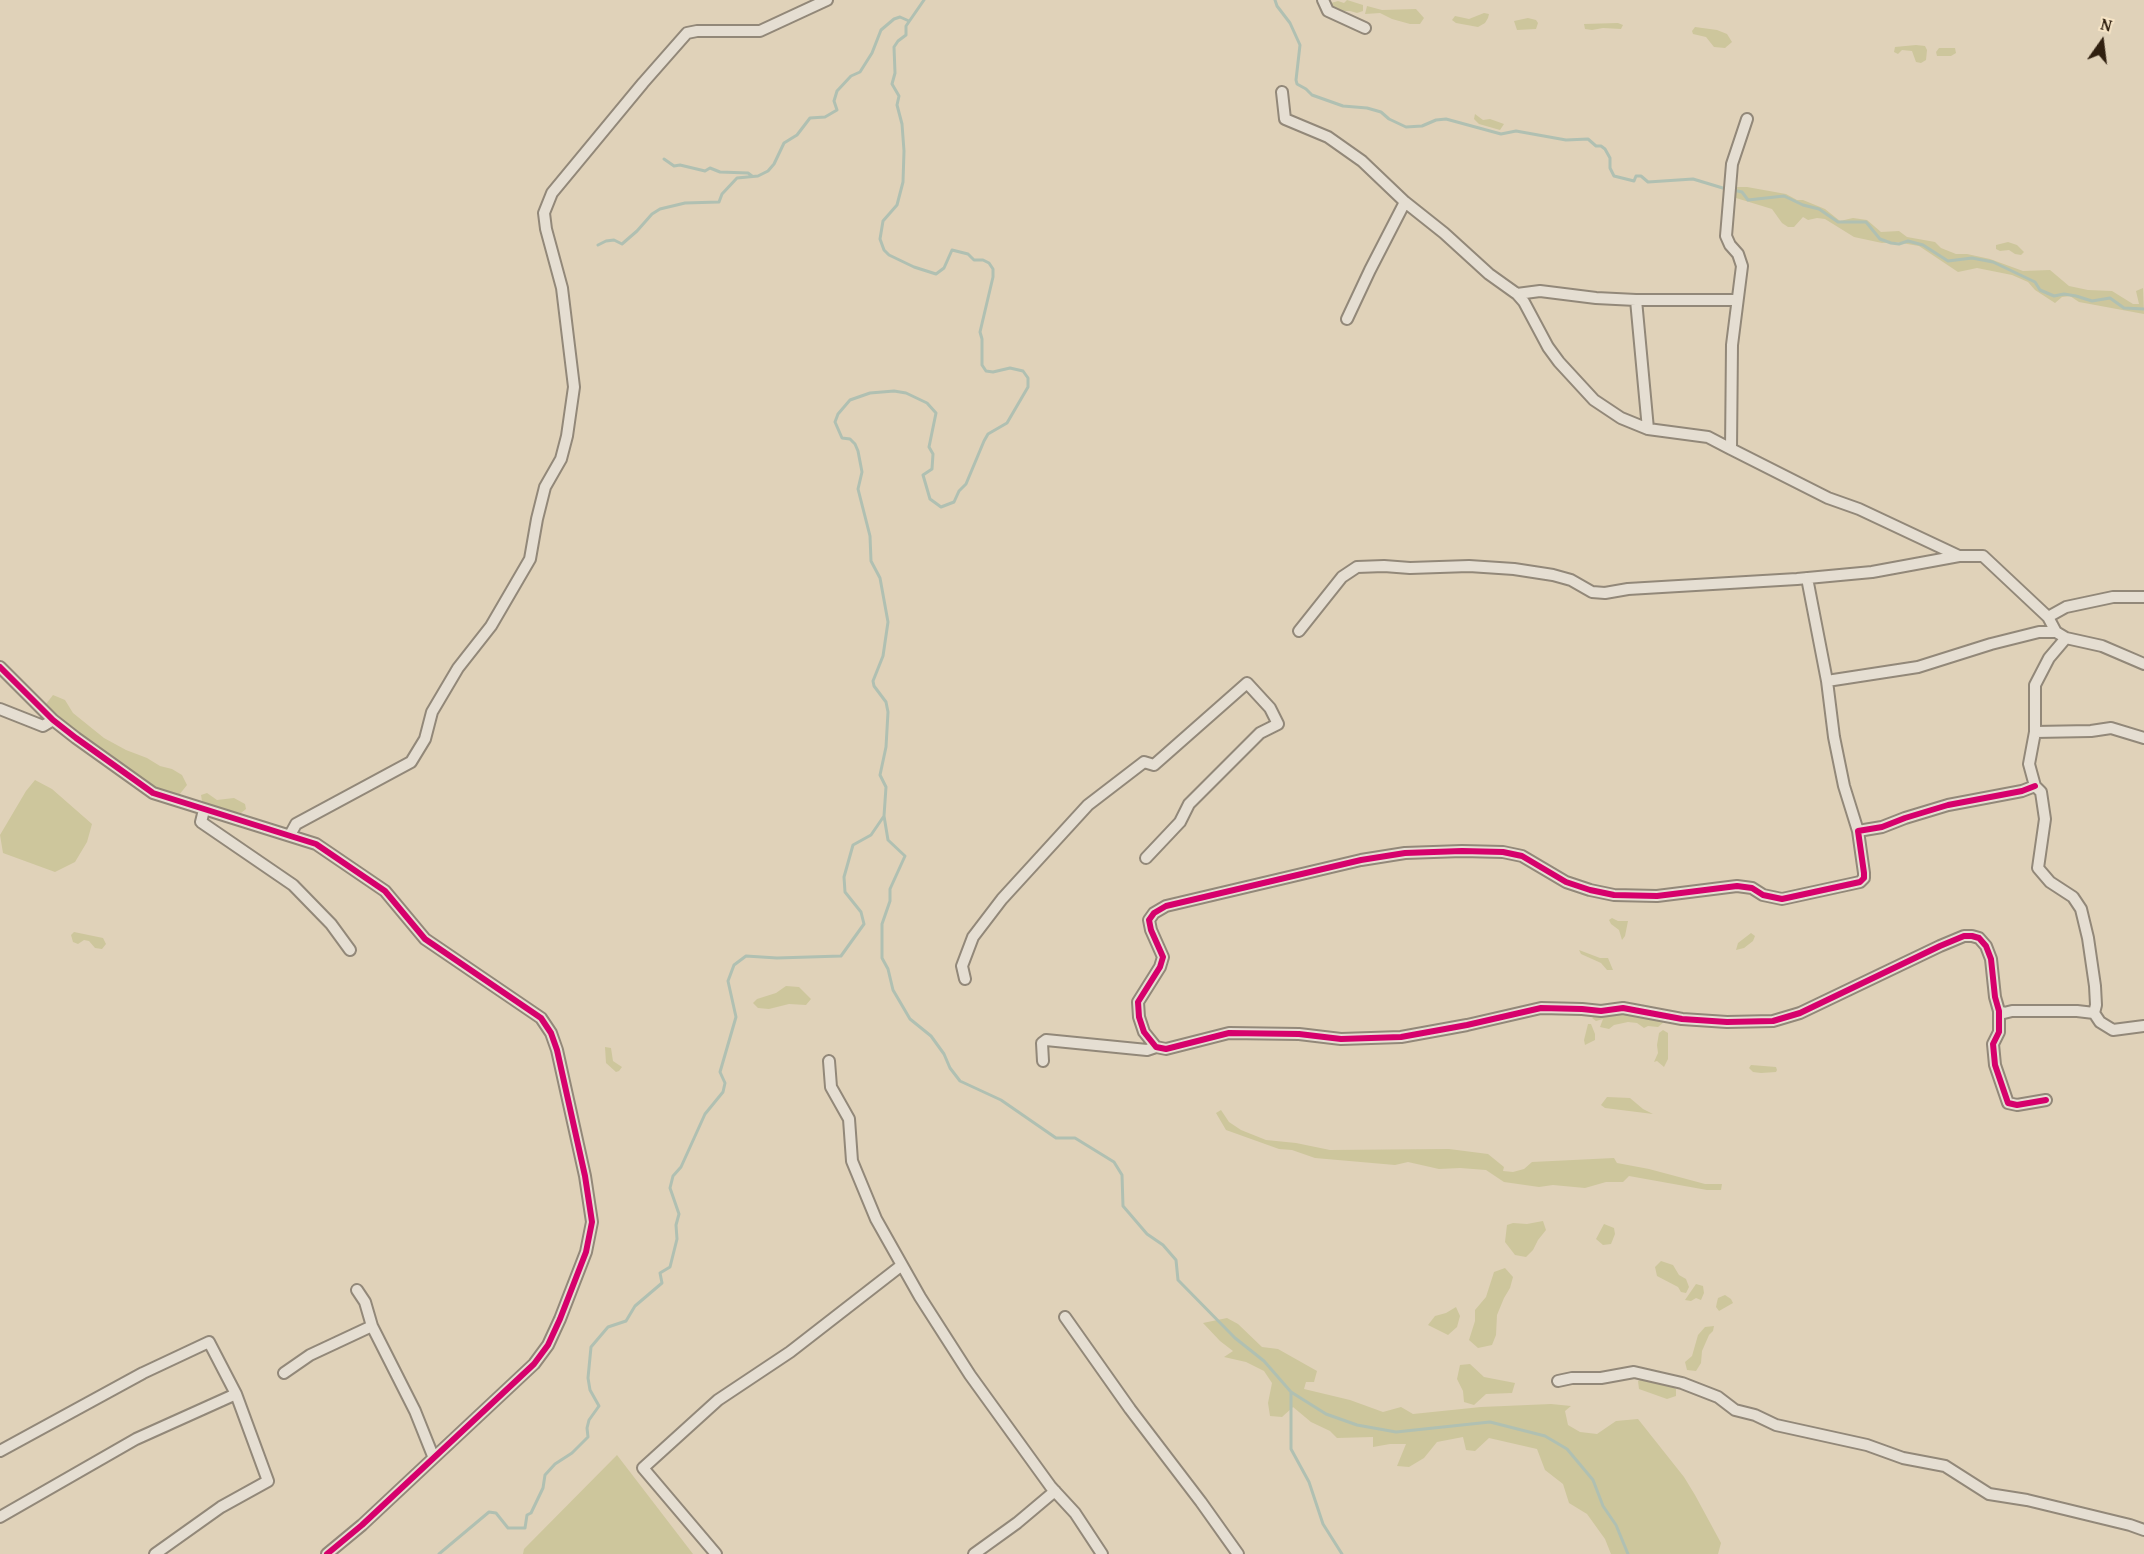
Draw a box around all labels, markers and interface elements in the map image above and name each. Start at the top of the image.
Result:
north arrow [2072,12,2132,72]
text: N [2098,12,2114,37]

